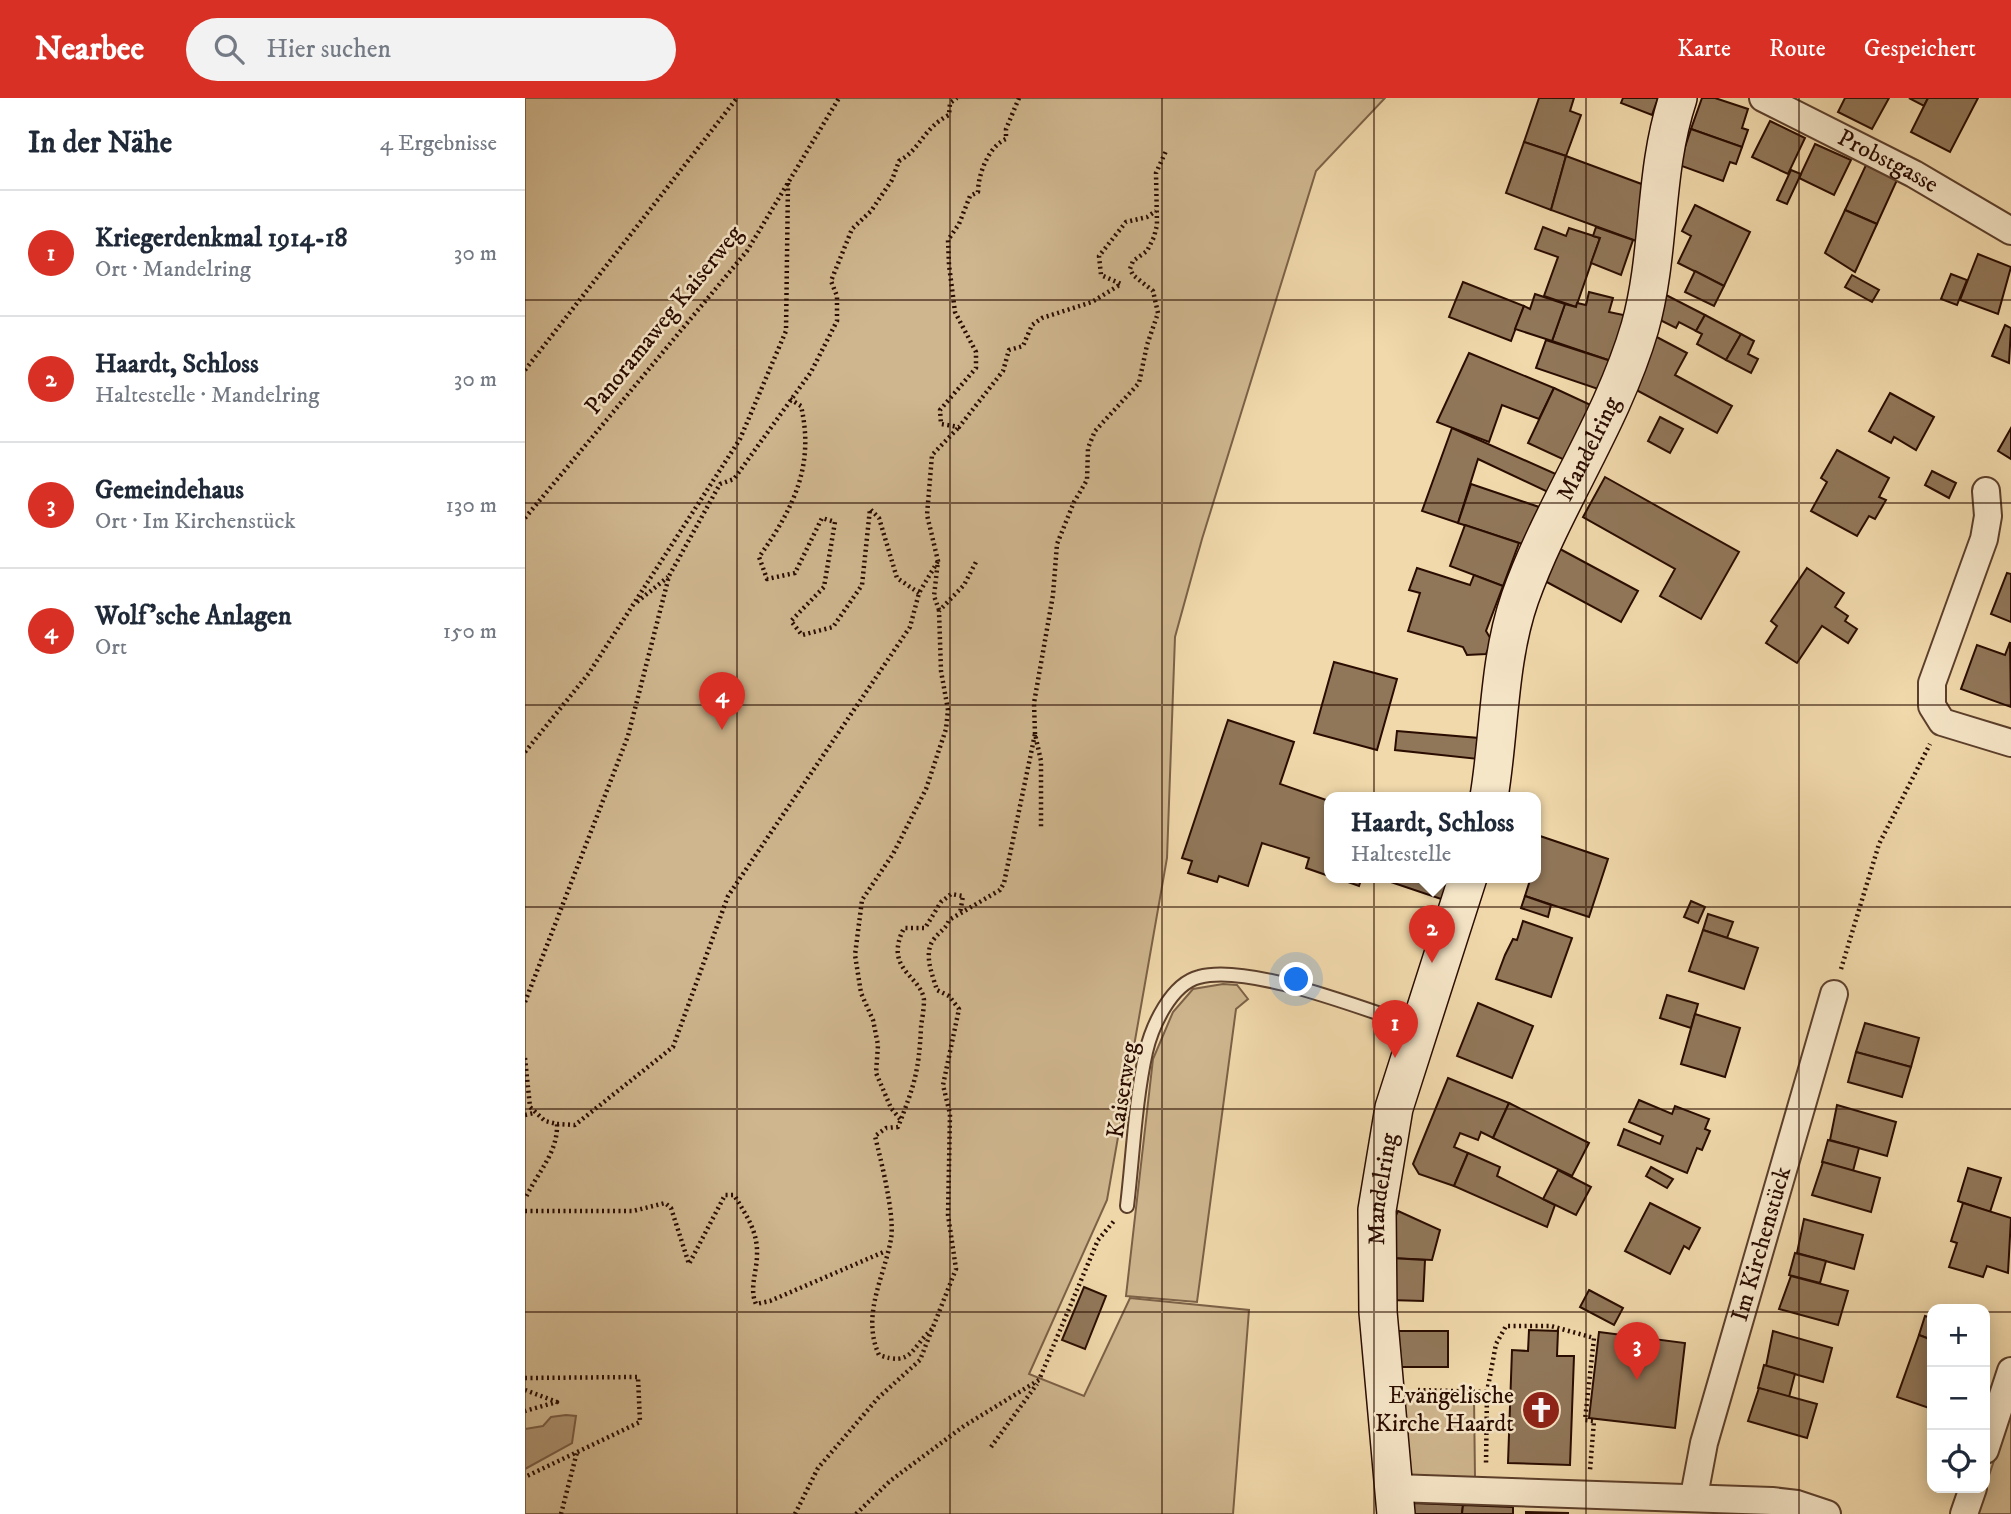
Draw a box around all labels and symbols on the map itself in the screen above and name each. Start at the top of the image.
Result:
street label: Probstgasse [1832,123,1944,200]
street label: Panoramaweg Kaiserweg [578,219,750,421]
street label: Mandelring [1550,392,1627,506]
pin: 4 [699,672,745,730]
pin: 2 [1409,905,1455,963]
your location [1279,962,1313,996]
pin: 1 [1372,1000,1418,1058]
street label: Kaiserweg [1101,1039,1145,1140]
street label: Mandelring [1362,1131,1405,1246]
street label: Im Kirchenstück [1725,1163,1798,1325]
pin: 3 [1614,1322,1660,1380]
place label: Evangelische Kirche Haardt [1375,1381,1514,1439]
church icon: Evangelische Kirche Haardt [1520,1389,1562,1431]

